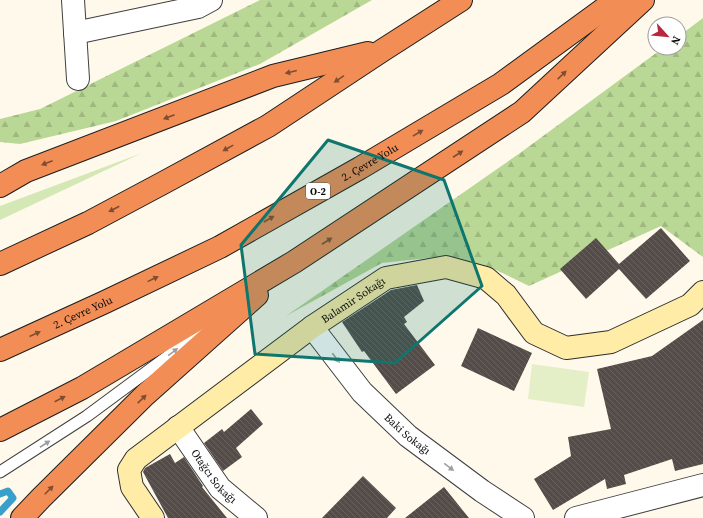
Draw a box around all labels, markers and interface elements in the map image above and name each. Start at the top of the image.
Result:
north arrow [647,16,687,56]
text: N [667,33,684,47]
one-way arrow [284,70,297,76]
one-way arrow [556,71,567,80]
one-way arrow [334,75,344,83]
one-way arrow [162,114,174,120]
one-way arrow [412,130,424,137]
street label: 2. Çevre Yolu [339,140,402,185]
one-way arrow [223,144,234,151]
one-way arrow [453,150,464,158]
one-way arrow [41,161,53,167]
road number: O-2 [306,183,330,199]
one-way arrow [108,206,120,212]
one-way arrow [263,216,275,223]
one-way arrow [321,237,332,244]
street label: Balamir Sokağı [318,274,388,327]
one-way arrow [148,276,159,282]
street label: 2. Çevre Yolu [51,292,115,333]
one-way arrow [30,331,41,337]
one-way arrow [168,348,178,356]
one-way arrow [332,353,340,364]
one-way arrow [137,394,147,404]
one-way arrow [54,396,65,402]
street label: Baki Sokağı [381,410,434,458]
one-way arrow [39,440,50,447]
street label: Otağcı Sokağı [187,446,240,507]
one-way arrow [444,463,455,471]
one-way arrow [44,485,54,495]

